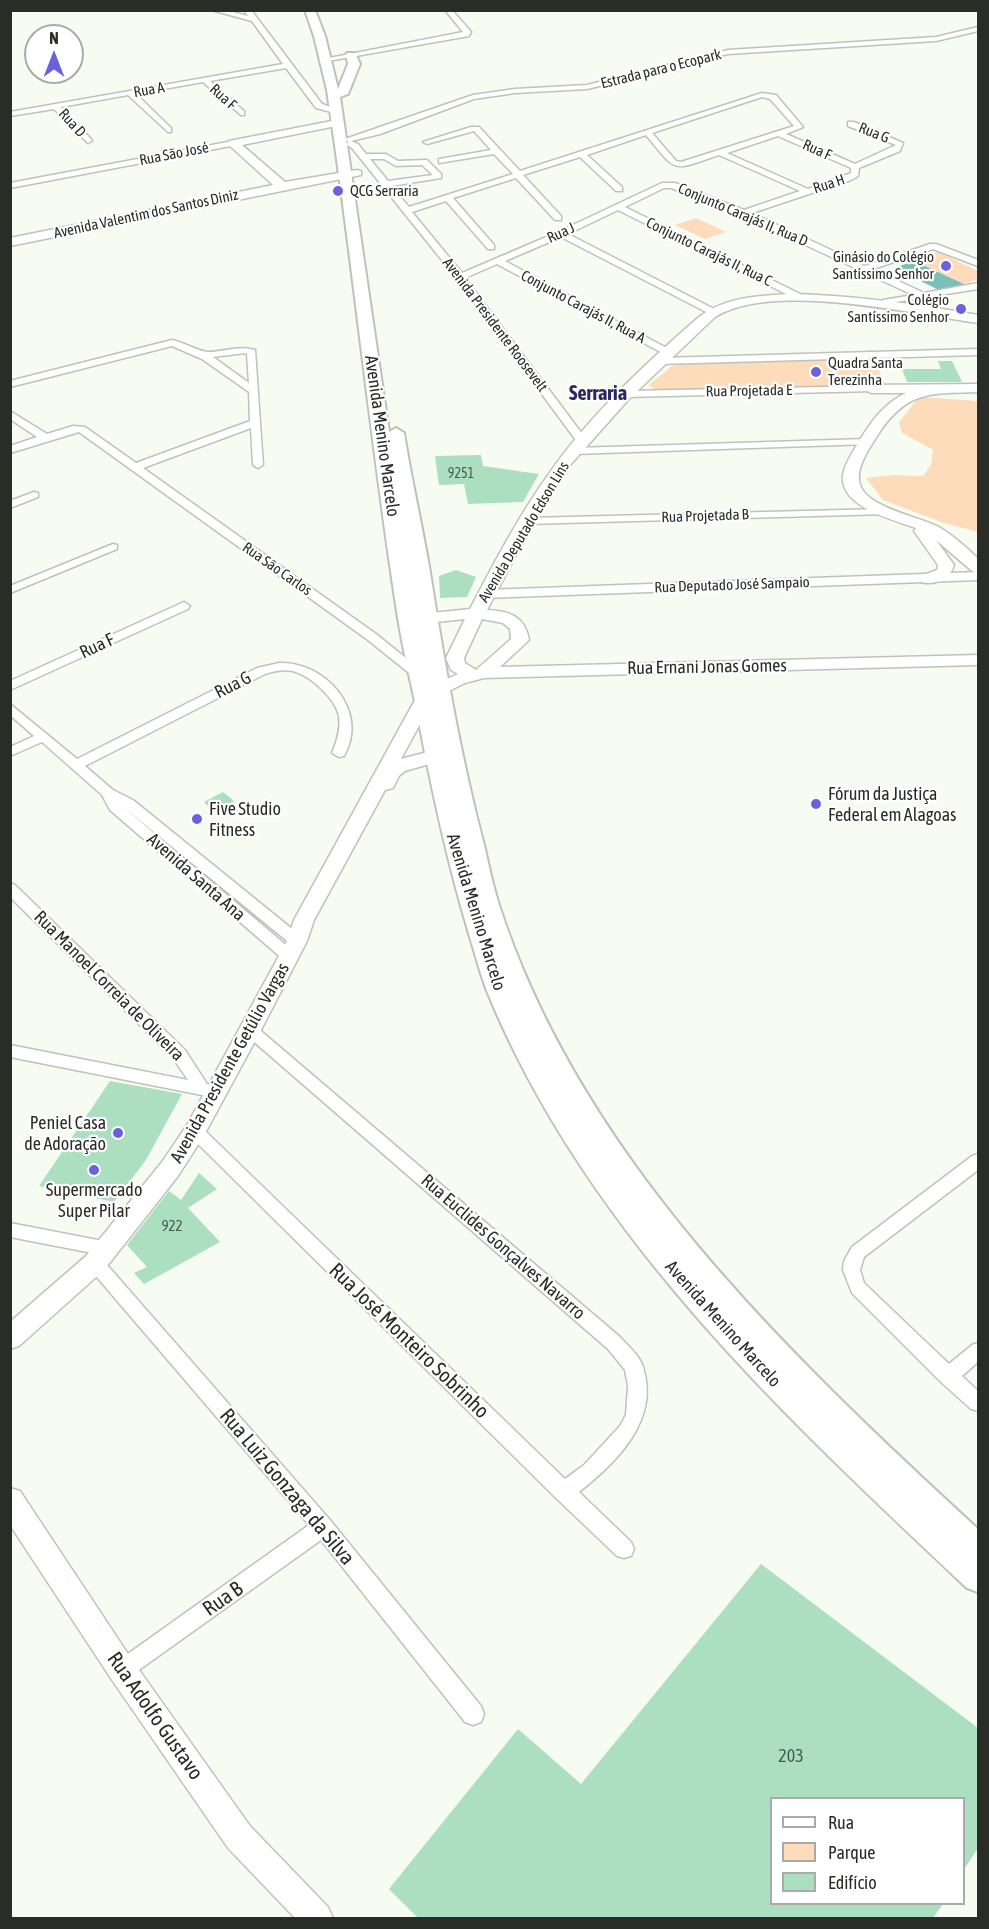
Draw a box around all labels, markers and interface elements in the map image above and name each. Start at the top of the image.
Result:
north arrow [24,24,84,84]
text: N [49,29,59,47]
street label: Estrada para o Ecopark [599,45,723,93]
street label: Rua A [132,78,166,102]
street label: Rua F [206,80,240,114]
street label: Rua D [55,105,89,141]
street label: Rua G [856,119,892,147]
street label: Rua F [800,136,834,164]
street label: Rua São José [138,138,210,170]
street label: Rua H [811,170,847,198]
street label: Conjunto Carajás II, Rua D [675,179,811,251]
place label: QCG Serraria [350,182,419,200]
marker: QCG Serraria [331,184,345,198]
street label: Avenida Valentim dos Santos Diniz [52,186,240,242]
street label: Conjunto Carajás II, Rua C [643,214,775,290]
street label: Rua J [544,219,578,247]
place label: Ginásio do Colégio Santíssimo Senhor [833,248,934,283]
street label: Avenida Presidente Roosevelt [439,254,551,396]
marker: Ginásio do Colégio Santíssimo Senhor [939,259,953,273]
street label: Conjunto Carajás II, Rua A [518,267,648,347]
place label: Colégio Santíssimo Senhor [848,291,949,326]
marker: Colégio Santíssimo Senhor [954,302,968,316]
street label: Avenida Menino Marcelo [360,354,404,518]
place label: Quadra Santa Terezinha [828,354,903,389]
marker: Quadra Santa Terezinha [809,365,823,379]
street label: Rua Projetada E [706,381,792,401]
district label: Serraria [569,382,627,406]
street label: Avenida Deputado Edson Lins [475,458,573,606]
house number: 9251 [448,466,474,482]
street label: Rua Projetada B [661,505,749,527]
street label: Rua São Carlos [239,539,315,599]
street label: Rua Deputado José Sampaio [654,573,810,597]
street label: Rua F [76,629,118,663]
street label: Rua Ernani Jonas Gomes [627,655,787,679]
street label: Rua G [211,667,255,703]
place label: Fórum da Justiça Federal em Alagoas [828,783,956,826]
marker: Fórum da Justiça Federal em Alagoas [809,797,823,811]
place label: Five Studio Fitness [209,798,281,840]
marker: Five Studio Fitness [190,812,204,826]
street label: Avenida Santa Ana [142,828,250,926]
street label: Avenida Menino Marcelo [442,831,510,993]
street label: Rua Manoel Correia de Oliveira [29,906,189,1066]
street label: Avenida Presidente Getúlio Vargas [166,959,294,1167]
place label: Peniel Casa de Adoração [24,1112,106,1154]
marker: Peniel Casa de Adoração [111,1126,125,1140]
marker: Supermercado Super Pilar [87,1163,101,1177]
street label: Rua Euclides Gonçalves Navarro [417,1170,589,1324]
place label: Supermercado Super Pilar [46,1179,142,1222]
house number: 922 [161,1217,183,1235]
street label: Avenida Menino Marcelo [660,1256,786,1392]
street label: Rua José Monteiro Sobrinho [324,1258,494,1424]
street label: Rua Luiz Gonzaga da Silva [214,1404,360,1570]
street label: Rua B [198,1576,248,1622]
street label: Rua Adolfo Gustavo [102,1647,208,1785]
house number: 203 [778,1745,804,1767]
legend [770,1797,965,1905]
text: Rua [828,1812,854,1833]
text: Parque [828,1842,876,1863]
text: Edifício [828,1872,877,1893]

